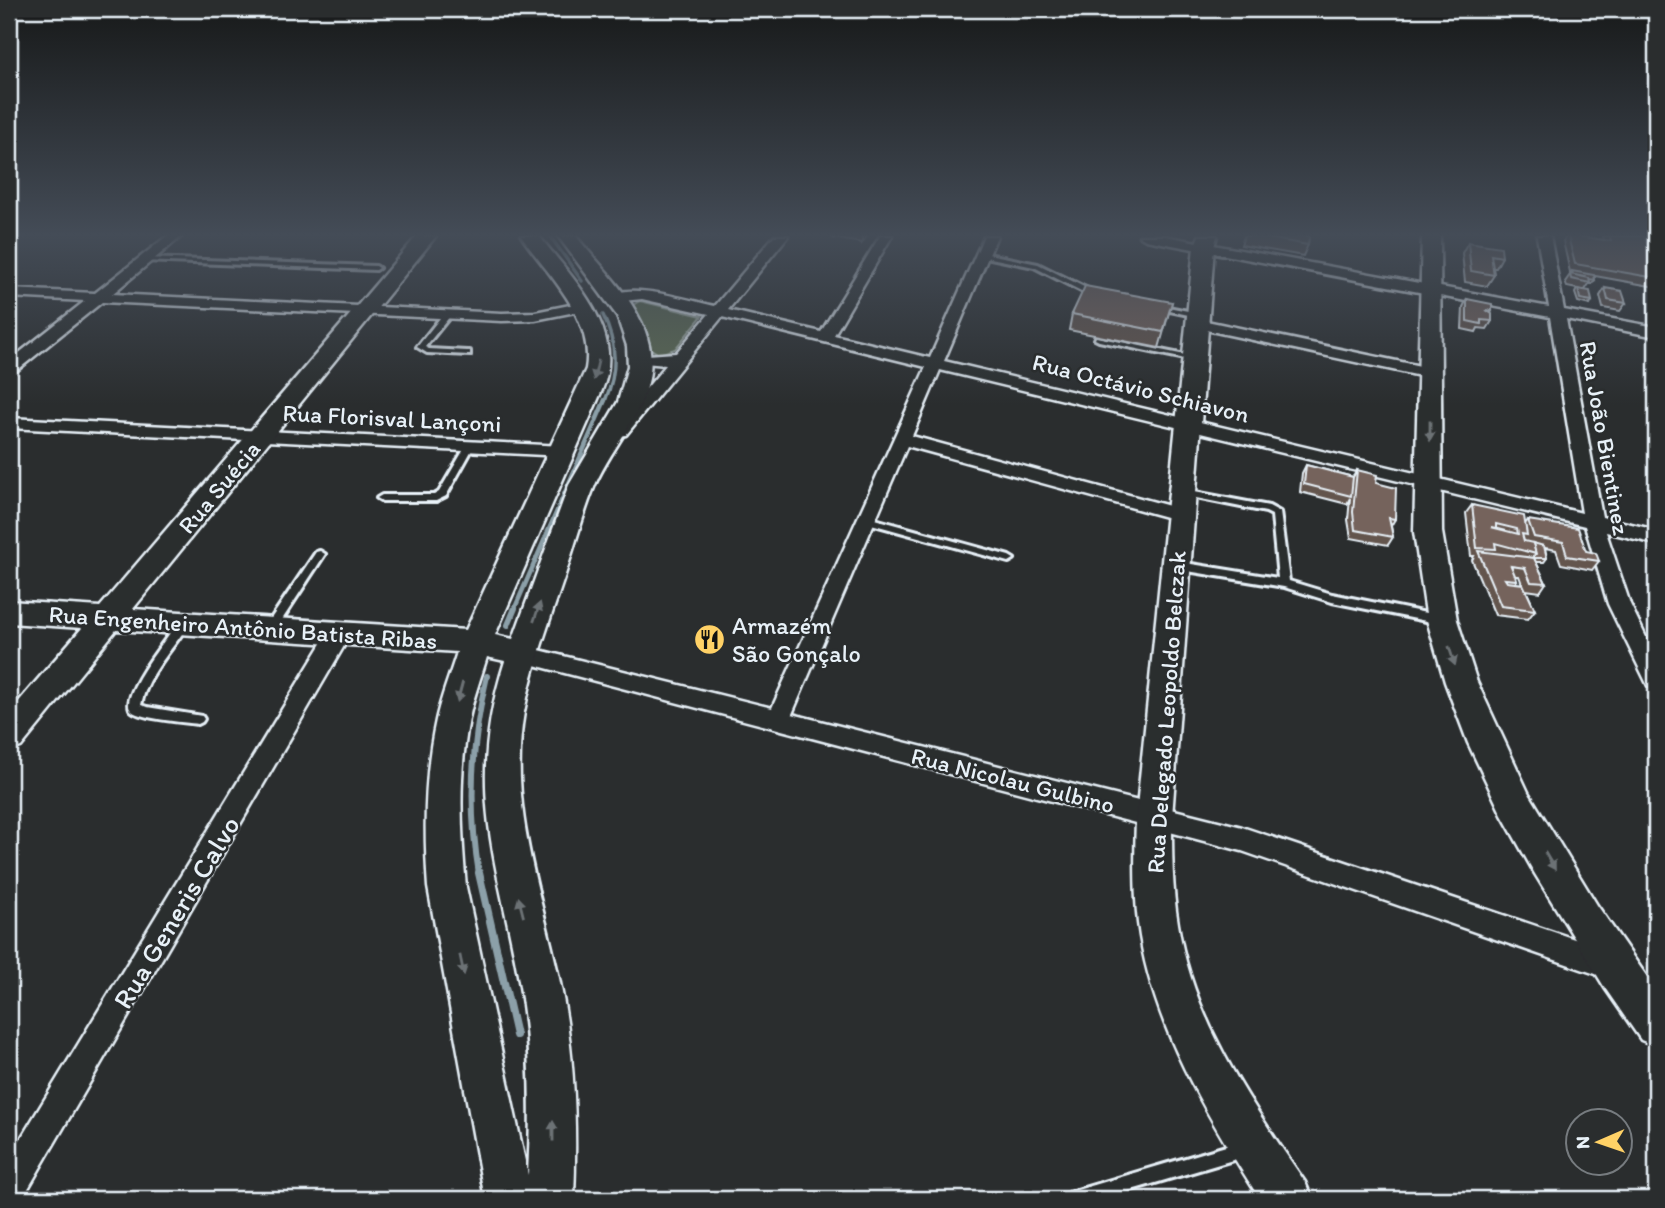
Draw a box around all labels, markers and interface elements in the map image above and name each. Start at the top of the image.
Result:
street label: Rua João Bientinez [1574,339,1636,537]
street label: Rua Octávio Schiavon [1030,347,1253,429]
one-way arrow [591,359,602,381]
street label: Rua Florisval Lançoni [282,398,502,438]
one-way arrow [1424,420,1436,442]
street label: Rua Suécia [172,434,266,539]
street label: Rua Delegado Leopoldo Belczak [1140,549,1192,874]
street label: Rua Engenheiro Antônio Batista Ribas [48,599,438,655]
one-way arrow [532,602,543,623]
place label: Armazém São Gonçalo [732,611,861,668]
restaurant icon: Armazém São Gonçalo [692,622,726,656]
one-way arrow [1448,645,1458,666]
one-way arrow [454,681,465,703]
street label: Rua Nicolau Gulbino [908,741,1118,819]
street label: Rua Generis Calvo [105,809,247,1015]
one-way arrow [1543,851,1556,870]
one-way arrow [515,896,526,918]
one-way arrow [456,954,467,976]
north arrow [1564,1106,1634,1176]
one-way arrow [547,1120,559,1142]
text: N [1571,1136,1594,1149]

